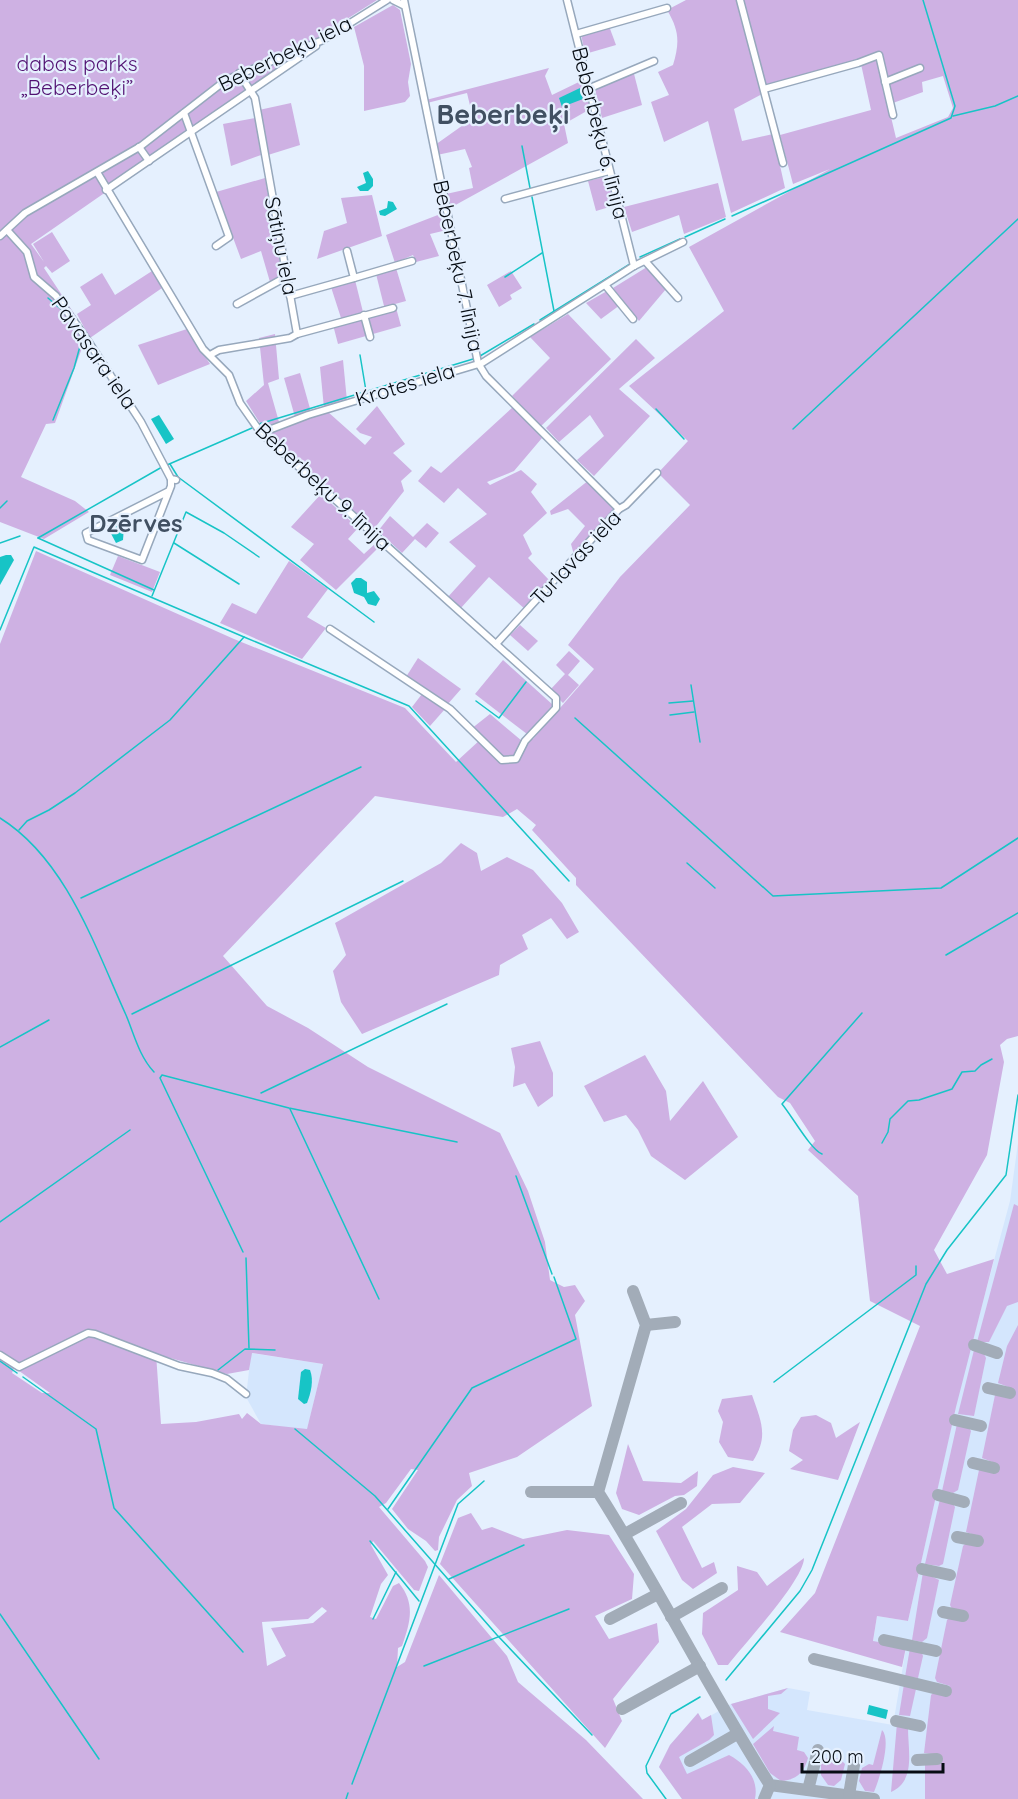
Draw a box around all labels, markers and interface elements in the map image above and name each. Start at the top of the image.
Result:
street label: Beberbeķu iela [213,9,356,97]
street label: Beberbeķu 6. līnija [567,44,635,222]
park label: dabas parks „Beberbeķi” [16,50,138,100]
district label: Beberbeķi [437,97,569,133]
street label: Beberbeķu 7. līnija [428,177,490,354]
street label: Sātiņu iela [260,194,304,297]
street label: Pavasara iela [46,291,143,414]
street label: Krotes iela [352,357,458,411]
street label: Beberbeķu 9. līnija [250,417,397,556]
street label: Turlavas iela [525,504,626,610]
district label: Dzērves [89,508,183,538]
scale bar [802,1736,943,1774]
text: 200 m [811,1745,864,1768]

